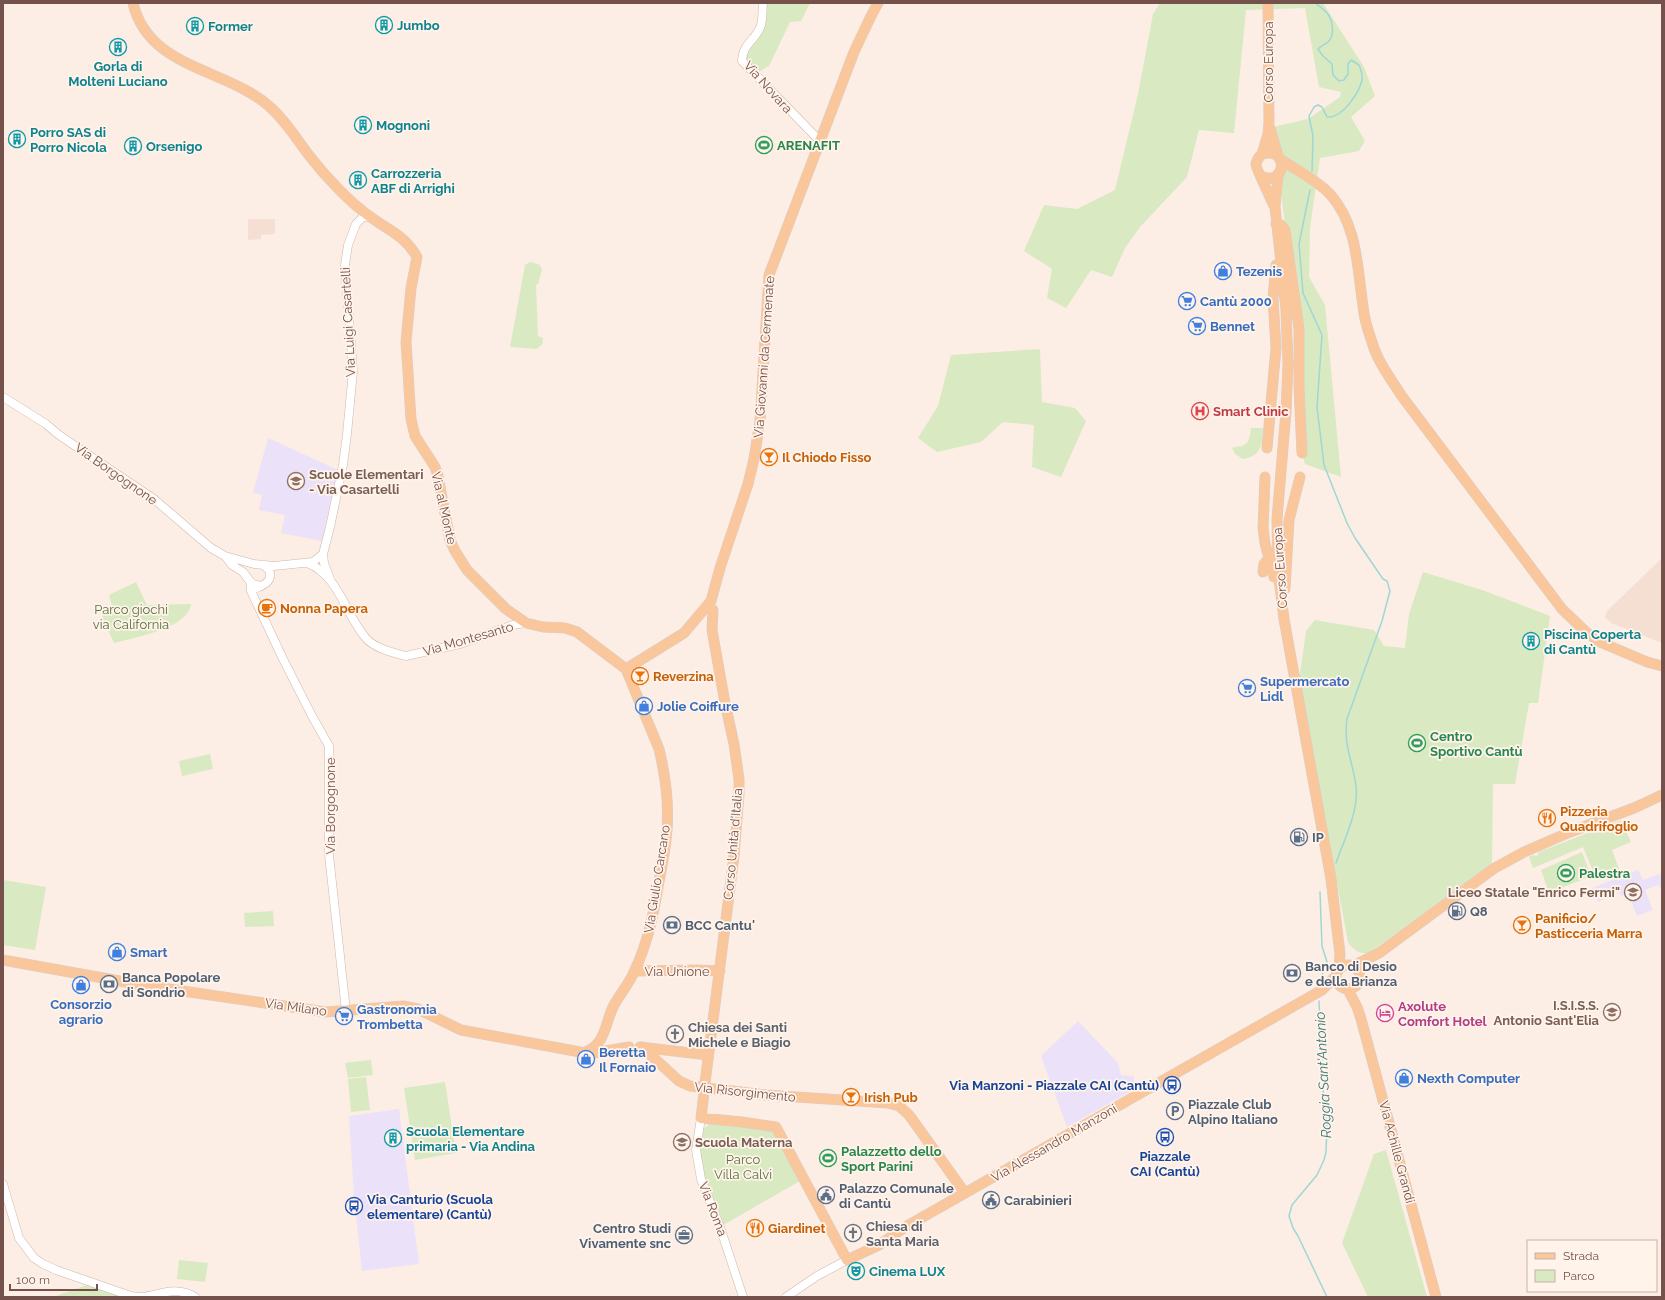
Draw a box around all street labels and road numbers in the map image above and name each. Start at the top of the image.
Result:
street label: Corso Europa [1261,21,1276,103]
street label: Via Novara [741,58,795,116]
street label: Via Luigi Casartelli [338,267,358,377]
street label: Via Giovanni da Cermenate [751,275,777,439]
street label: Via Borgognone [72,440,160,508]
street label: Via al Monte [428,470,460,546]
street label: Corso Europa [1270,527,1290,609]
street label: Via Montesanto [421,619,515,659]
street label: Via Borgognone [323,757,338,855]
street label: Corso Unità d'Italia [721,787,745,901]
street label: Via Giulio Carcano [641,824,673,934]
street label: Via Unione [644,964,710,979]
street label: Via Milano [264,995,328,1019]
street label: Via Risorgimento [694,1079,797,1105]
street label: Via Achille Grandi [1376,1099,1418,1205]
street label: Via Alessandro Manzoni [988,1101,1120,1185]
street label: Via Roma [696,1180,730,1238]

